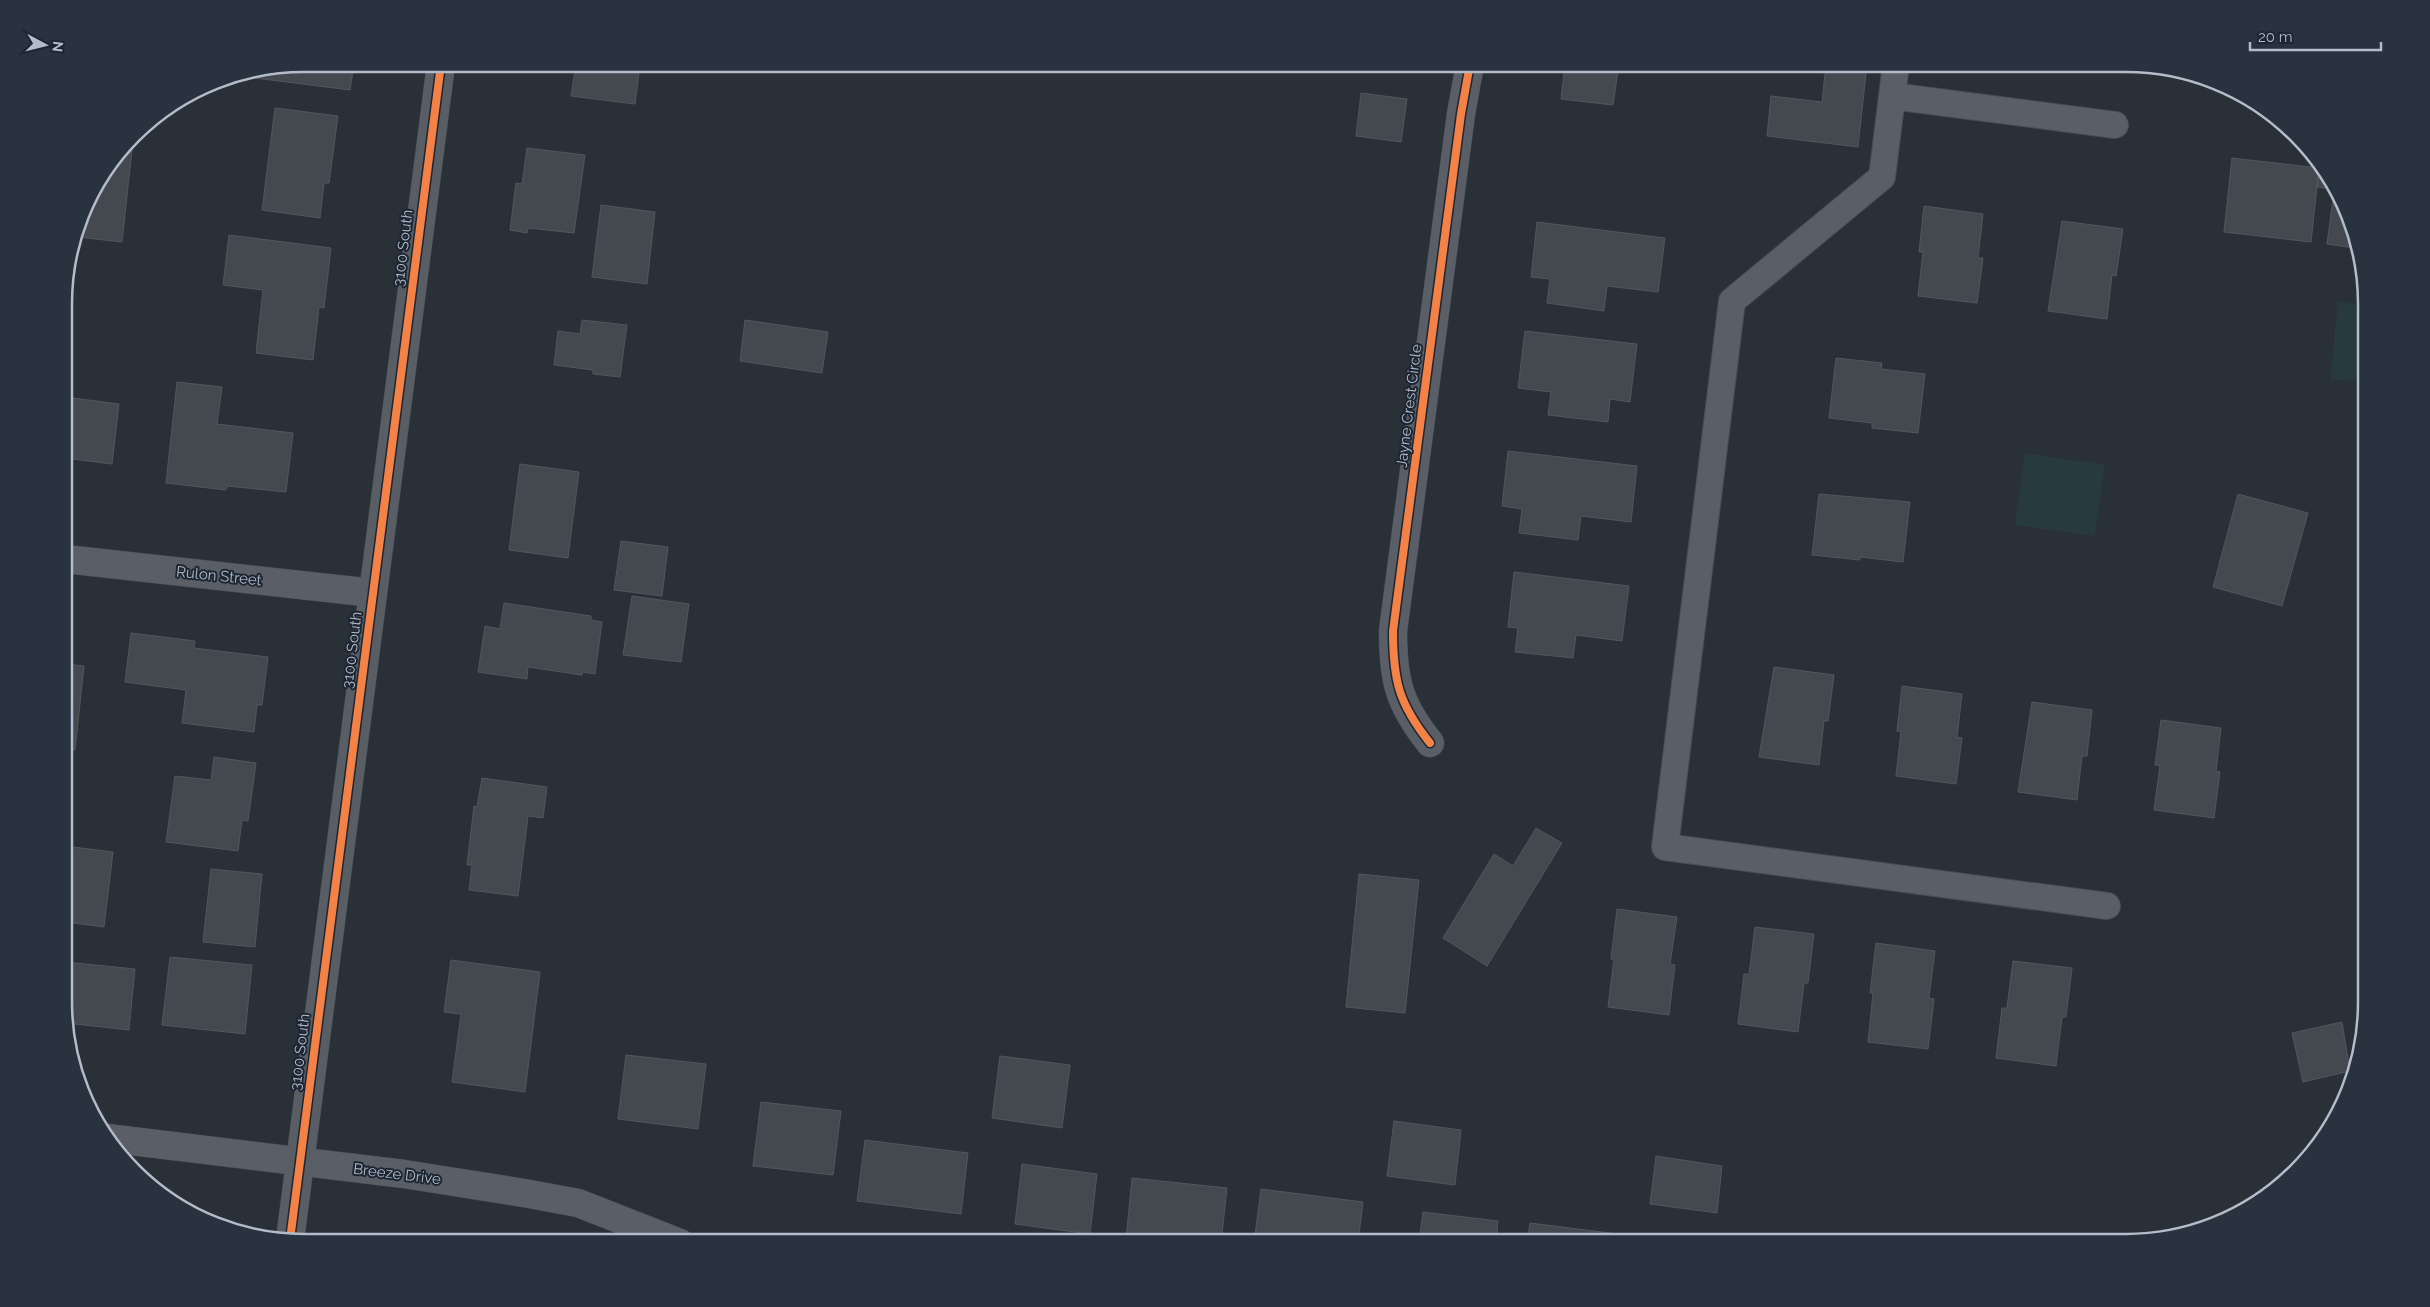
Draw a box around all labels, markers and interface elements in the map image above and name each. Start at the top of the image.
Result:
north arrow [20,20,70,70]
scale bar [2250,20,2381,52]
text: 20 m [2258,28,2293,46]
text: N [49,40,66,53]
street label: 3100 South [389,209,417,287]
street label: Jayne Crest Circle [1392,343,1426,469]
street label: Rulon Street [175,563,263,589]
street label: 3100 South [338,611,366,689]
street label: 3100 South [286,1013,314,1091]
street label: Breeze Drive [352,1160,442,1188]

